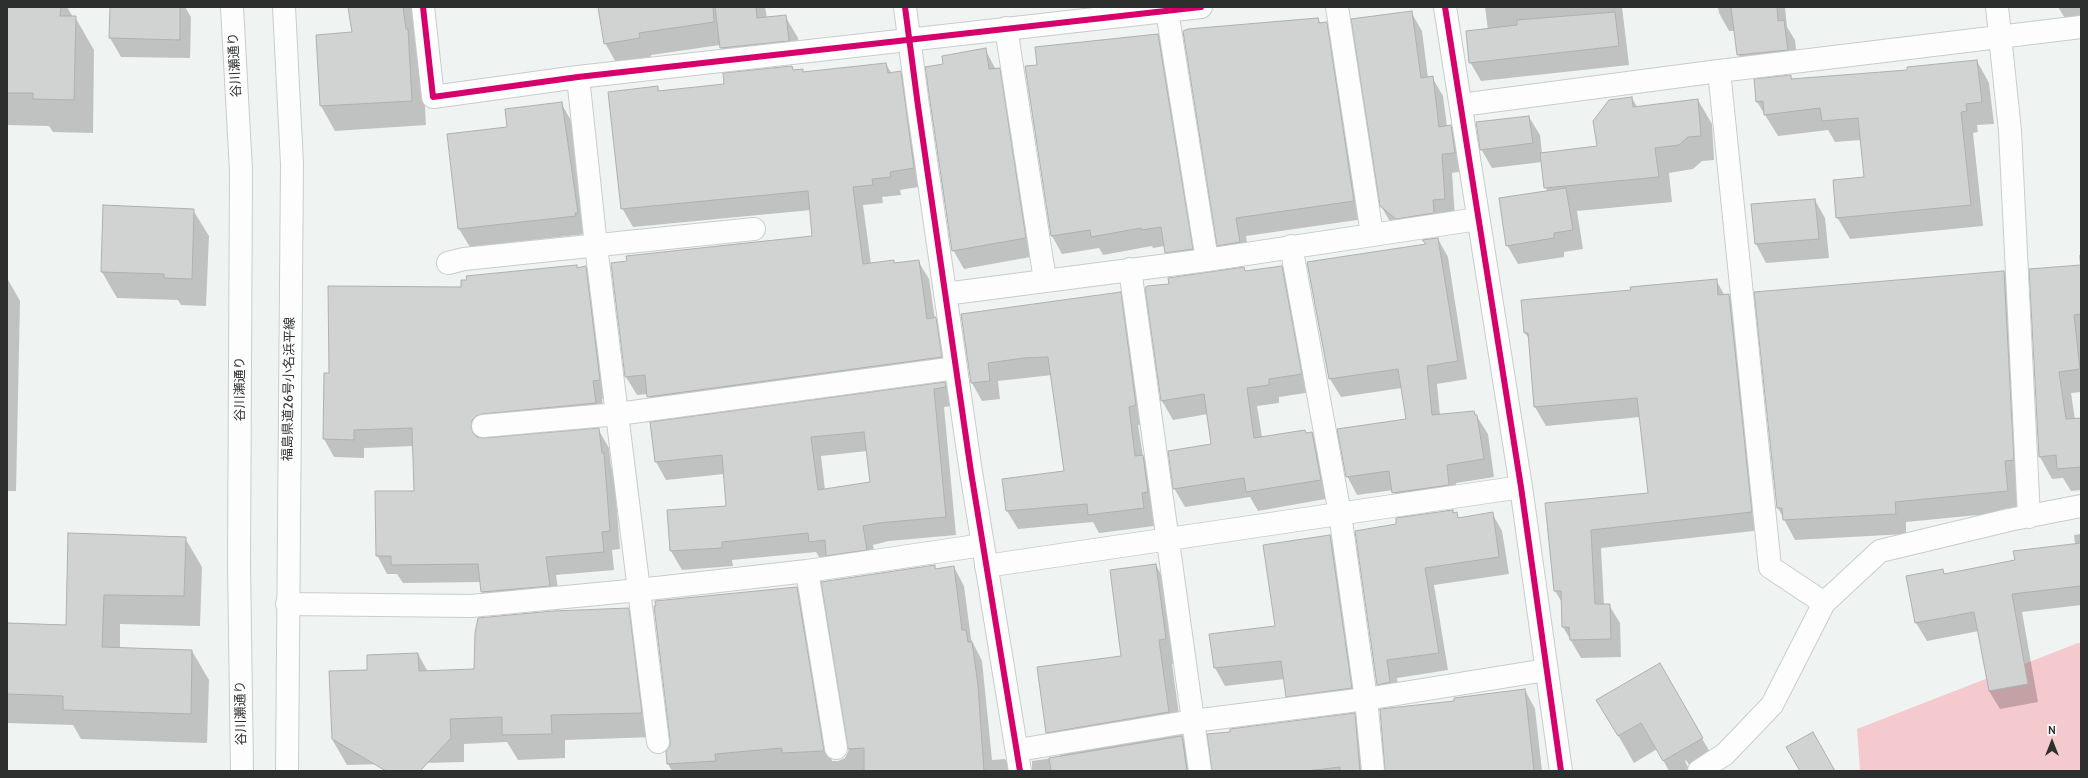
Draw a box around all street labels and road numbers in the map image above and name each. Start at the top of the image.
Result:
street label: 谷川瀬通り [226,32,244,98]
street label: 福島県道26号小名浜平線 [280,317,298,461]
street label: 谷川瀬通り [232,357,248,421]
street label: 谷川瀬通り [233,680,249,746]

